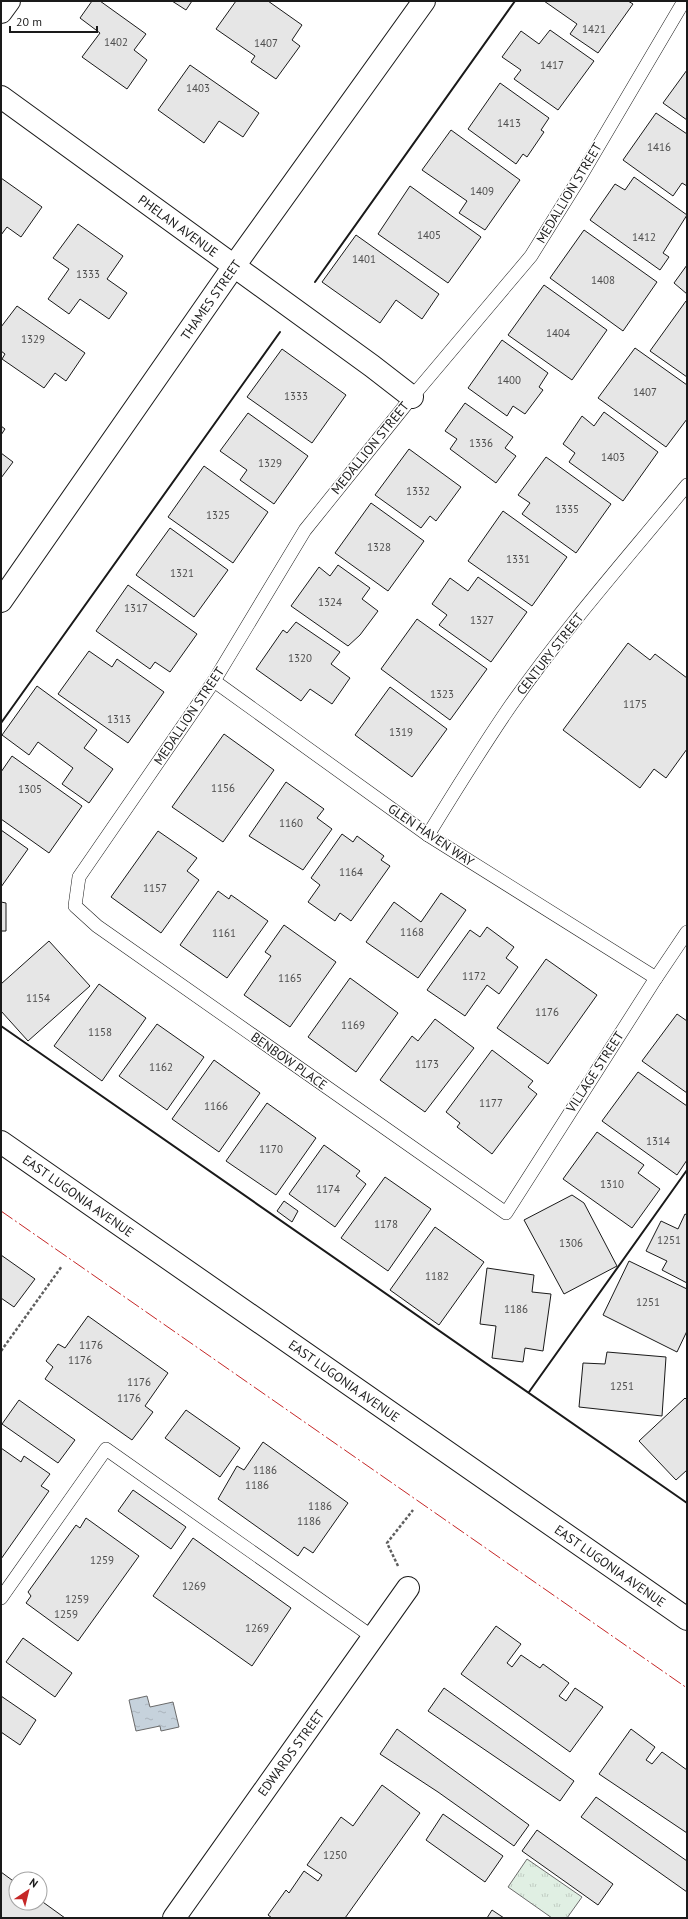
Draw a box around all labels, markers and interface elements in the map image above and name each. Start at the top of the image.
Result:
scale bar [10,8,97,34]
text: 20 m [16,14,42,29]
house number: 1421 [582,22,606,36]
house number: 1402 [104,35,128,49]
house number: 1407 [254,36,278,50]
house number: 1417 [540,58,564,72]
house number: 1403 [186,81,210,95]
house number: 1413 [497,116,521,130]
street label: MEDALLION STREET [532,140,606,246]
house number: 1416 [647,140,671,154]
house number: 1409 [470,184,494,198]
street label: PHELAN AVENUE [135,191,221,261]
house number: 1405 [417,228,441,242]
house number: 1412 [632,230,656,244]
house number: 1401 [352,252,376,266]
street label: THAMES STREET [177,257,245,343]
house number: 1333 [76,267,100,281]
house number: 1408 [591,273,615,287]
house number: 1404 [546,326,570,340]
house number: 1329 [21,332,45,346]
house number: 1400 [497,373,521,387]
house number: 1407 [633,385,657,399]
house number: 1333 [284,389,308,403]
street label: MEDALLION STREET [327,398,413,498]
house number: 1336 [469,436,493,450]
house number: 1403 [601,450,625,464]
house number: 1329 [258,456,282,470]
house number: 1332 [406,484,430,498]
house number: 1335 [555,502,579,516]
house number: 1325 [206,508,230,522]
house number: 1328 [367,540,391,554]
house number: 1331 [506,552,530,566]
house number: 1321 [170,566,194,580]
house number: 1324 [318,595,342,609]
house number: 1317 [124,601,148,615]
street label: CENTURY STREET [513,610,587,698]
house number: 1327 [470,613,494,627]
house number: 1320 [288,651,312,665]
street label: MEDALLION STREET [150,664,228,768]
house number: 1323 [430,687,454,701]
house number: 1175 [623,697,647,711]
house number: 1313 [107,712,131,726]
house number: 1319 [389,725,413,739]
house number: 1156 [211,781,235,795]
house number: 1305 [18,782,42,796]
street label: GLEN HAVEN WAY [385,800,478,871]
house number: 1160 [279,816,303,830]
house number: 1164 [339,865,363,879]
house number: 1157 [143,881,167,895]
house number: 1168 [400,925,424,939]
house number: 1161 [212,926,236,940]
house number: 1172 [462,969,486,983]
house number: 1165 [278,971,302,985]
house number: 1154 [26,991,50,1005]
house number: 1176 [535,1005,559,1019]
house number: 1169 [341,1018,365,1032]
house number: 1158 [88,1025,112,1039]
street label: BENBOW PLACE [248,1028,330,1094]
street label: VILLAGE STREET [562,1028,628,1117]
house number: 1173 [415,1057,439,1071]
house number: 1162 [149,1060,173,1074]
house number: 1177 [479,1096,503,1110]
house number: 1166 [204,1099,228,1113]
house number: 1314 [646,1134,670,1148]
house number: 1170 [259,1142,283,1156]
street label: EAST LUGONIA AVENUE [19,1151,137,1241]
house number: 1310 [600,1177,624,1191]
house number: 1174 [316,1182,340,1196]
house number: 1178 [374,1217,398,1231]
house number: 1251 [657,1233,681,1247]
house number: 1306 [559,1236,583,1250]
house number: 1182 [425,1269,449,1283]
house number: 1251 [636,1295,660,1309]
house number: 1186 [504,1302,528,1316]
street label: EAST LUGONIA AVENUE [285,1336,403,1426]
house number: 1176 [79,1338,103,1352]
house number: 1176 [68,1353,92,1367]
house number: 1176 [127,1375,151,1389]
house number: 1251 [610,1379,634,1393]
house number: 1176 [117,1391,141,1405]
house number: 1186 [253,1463,277,1477]
house number: 1186 [245,1478,269,1492]
house number: 1186 [308,1499,332,1513]
house number: 1186 [297,1514,321,1528]
street label: EAST LUGONIA AVENUE [551,1521,669,1611]
house number: 1259 [90,1553,114,1567]
house number: 1269 [182,1579,206,1593]
house number: 1259 [65,1592,89,1606]
house number: 1259 [54,1607,78,1621]
house number: 1269 [245,1621,269,1635]
street label: EDWARDS STREET [254,1706,328,1800]
house number: 1250 [323,1848,347,1862]
north arrow [8,1871,48,1911]
text: N [27,1875,41,1891]

